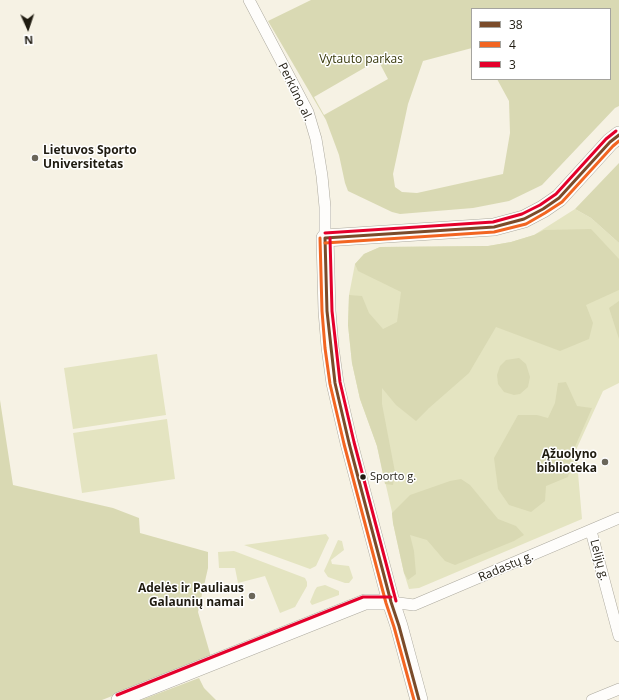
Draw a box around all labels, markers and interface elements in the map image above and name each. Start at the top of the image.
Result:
north arrow [8,8,48,48]
legend [471,8,611,80]
text: 38 [509,16,523,33]
text: N [24,33,34,48]
text: 4 [509,36,516,53]
park label: Vytauto parkas [319,53,403,67]
text: 3 [509,56,516,73]
street label: Perkūno al. [275,61,315,123]
place label: Lietuvos Sporto Universitetas [43,144,137,172]
marker: Lietuvos Sporto Universitetas [30,153,40,163]
place label: Ąžuolyno biblioteka [536,448,597,476]
marker: Ąžuolyno biblioteka [600,457,610,467]
place label: Sporto g. [370,470,416,484]
marker: Sporto g. [358,472,368,482]
street label: Lelijų g. [587,538,611,582]
street label: Radastų g. [476,549,536,585]
place label: Adelės ir Pauliaus Galaunių namai [138,582,244,610]
marker: Adelės ir Pauliaus Galaunių namai [247,591,257,601]

